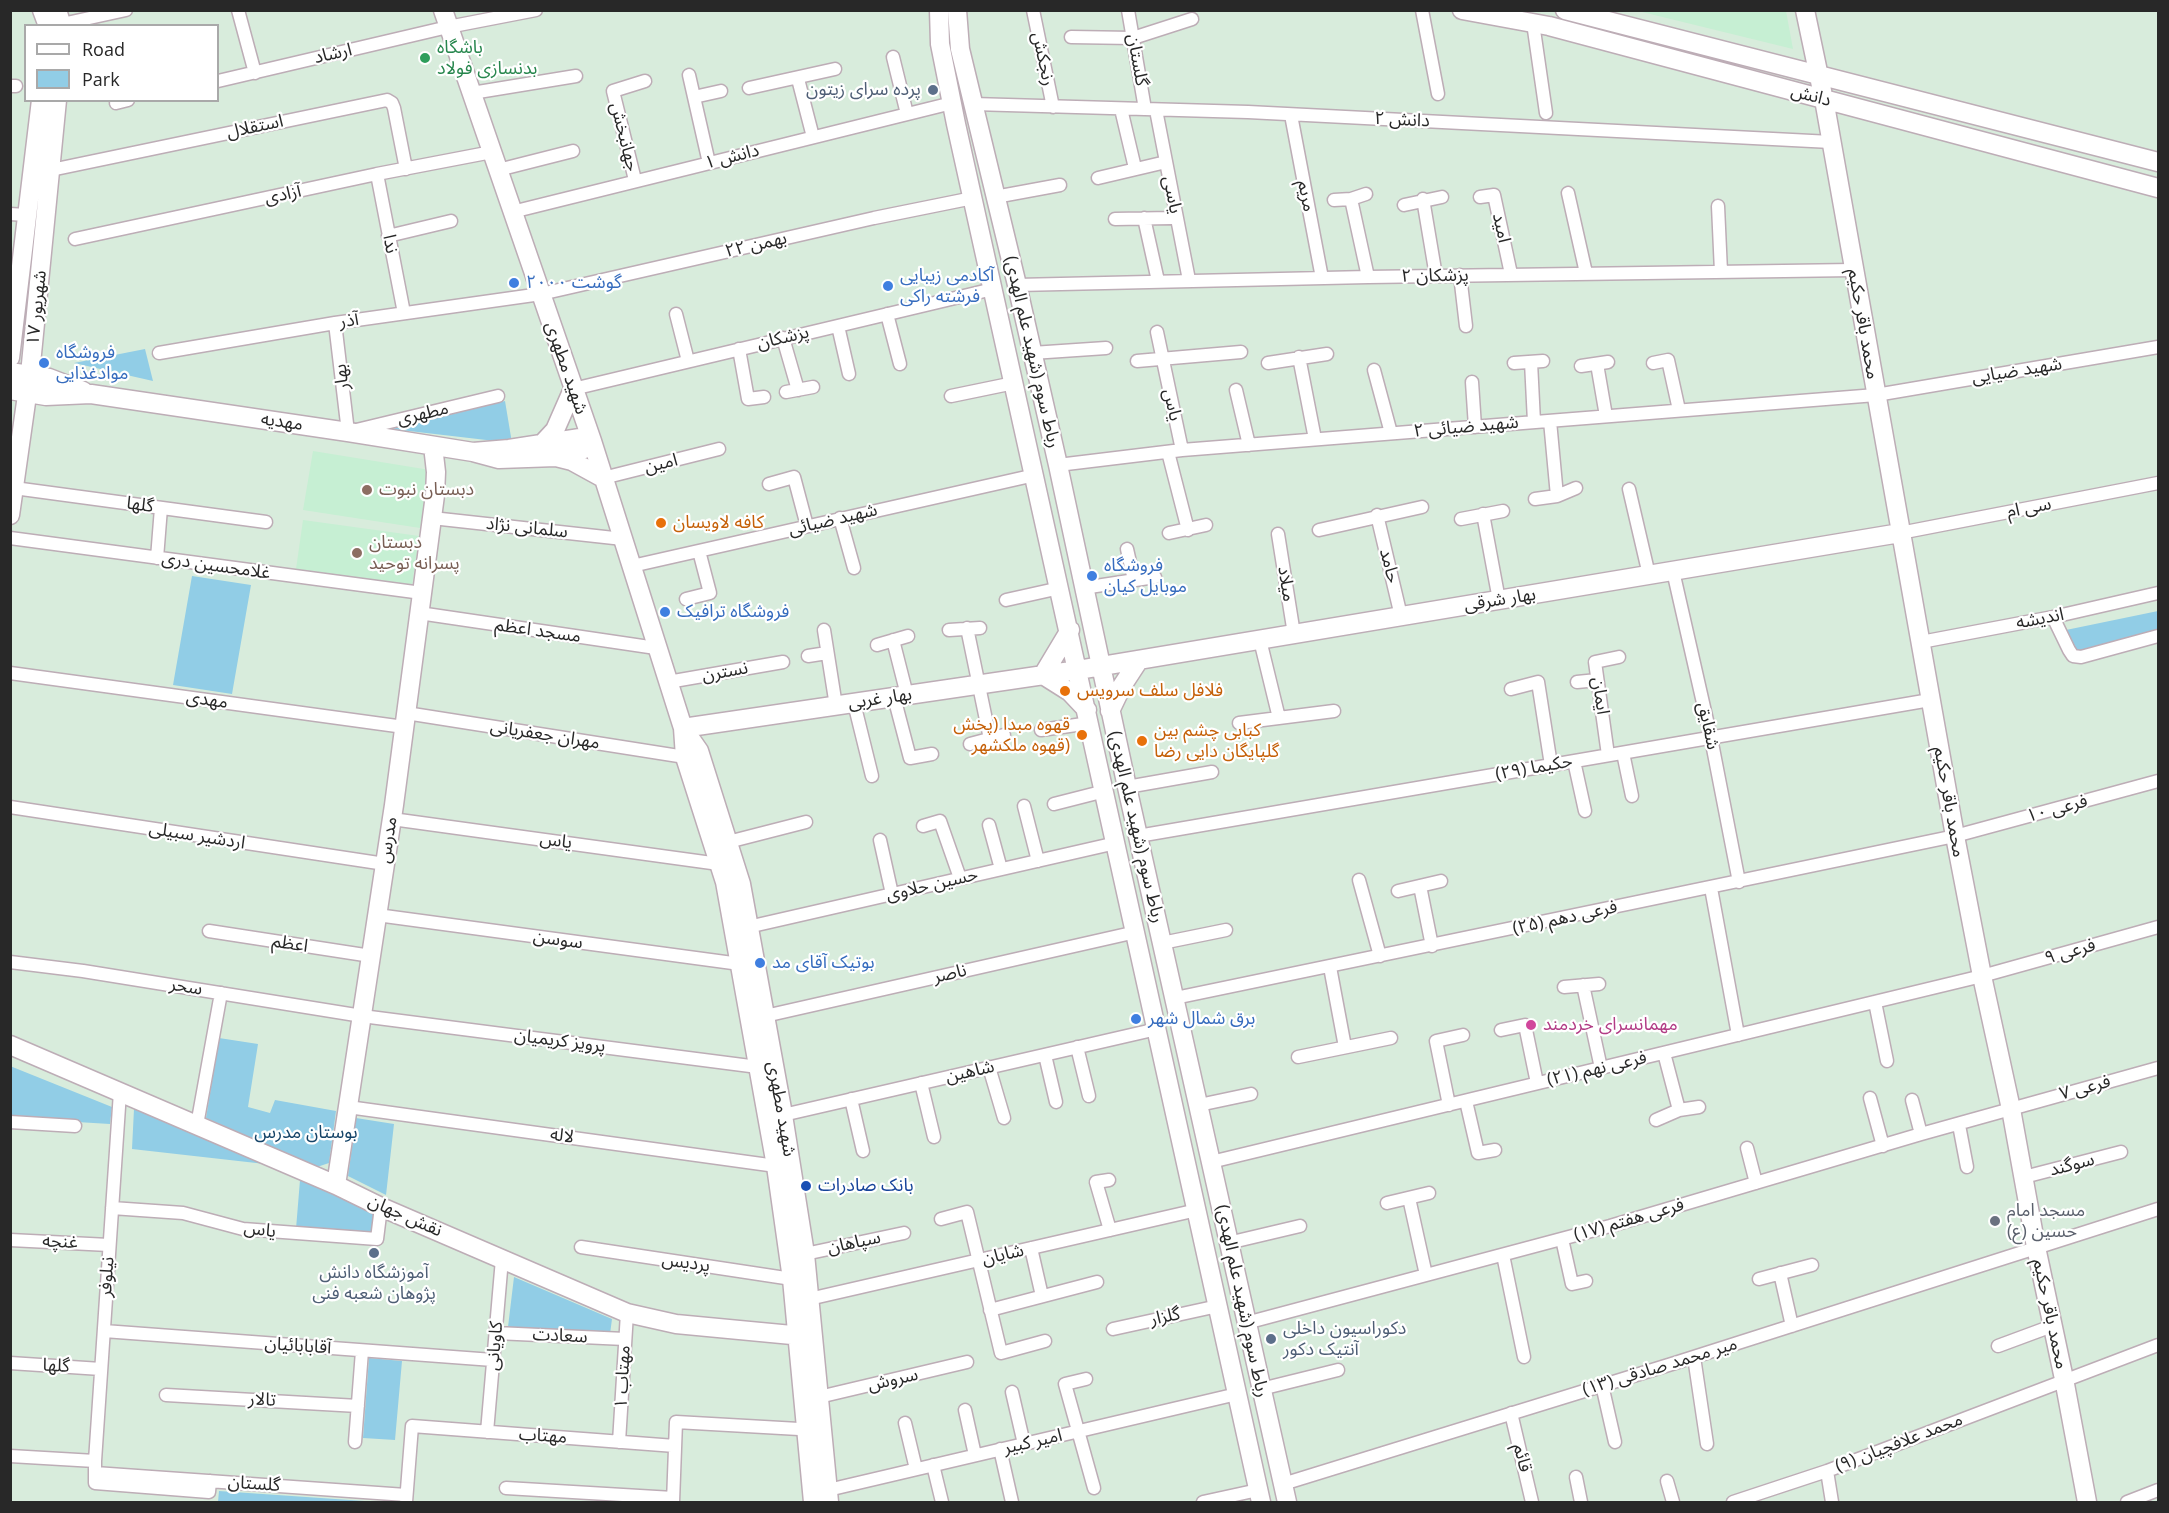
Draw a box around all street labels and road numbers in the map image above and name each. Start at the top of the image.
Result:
street label: رنجکش [1027,30,1059,88]
street label: گلستان [1122,32,1152,88]
street label: ارشاد [312,39,354,69]
street label: دانش [1789,80,1833,112]
street label: جهانبخش [605,100,643,174]
street label: دانش ۲ [1374,108,1430,132]
street label: استقلال [225,110,285,144]
street label: دانش ۱ [702,140,762,174]
street label: یاسی [1158,174,1186,216]
street label: مریم [1292,178,1320,214]
street label: آزادی [263,181,303,209]
street label: امید [1487,211,1515,245]
street label: ۲۲ بهمن [723,227,789,263]
street label: ندا [378,233,402,255]
street label: رباط سوم (شهید علم الهدی) [999,254,1065,450]
street label: پزشکان ۲ [1401,265,1469,287]
street label: محمد باقر حکیم [1843,267,1883,381]
street label: ۱۷ شهریور [22,269,52,347]
street label: آذر [338,309,360,333]
street label: شهید مطهری [540,319,592,417]
street label: پزشکان [755,322,811,354]
street label: شهید ضیایی [1970,353,2064,389]
street label: بهار [330,363,354,391]
street label: یاس [1158,387,1186,423]
street label: مطهری [395,398,451,430]
street label: مهدیه [260,408,304,436]
street label: شهید ضیائی ۲ [1413,412,1519,442]
street label: امین [642,449,680,479]
street label: گلها [125,492,155,518]
street label: سی ام [2005,493,2053,523]
street label: شهید ضیائی [786,499,880,541]
street label: سلمانی نژاد [485,513,569,543]
street label: حامد [1374,546,1404,586]
street label: غلامحسین دری [160,548,272,584]
street label: میلاد [1273,565,1299,603]
street label: بهار شرقی [1463,584,1537,616]
street label: اندیشه [2014,604,2066,634]
street label: مسجد اعظم [494,614,582,648]
street label: نسترن [700,657,750,687]
street label: ایمان [1587,676,1613,716]
street label: بهار غربی [847,684,913,714]
street label: مهدی [185,686,229,714]
street label: شقایق [1692,700,1724,752]
street label: مهران جعفریانی [489,716,601,754]
street label: رباط سوم (شهید علم الهدی) [1103,729,1169,925]
street label: محمد باقر حکیم [1929,745,1969,859]
street label: حکیما (۲۹) [1494,751,1574,785]
street label: فرعی ۱۰ [2024,791,2090,827]
street label: مدرس [374,815,402,865]
street label: اردشیر سبیلی [147,818,247,854]
street label: یاس [538,828,574,854]
street label: حسین حلاوی [884,864,980,906]
street label: فرعی دهم (۲۵) [1511,896,1619,940]
street label: سوسن [532,926,584,954]
street label: اعظم [270,930,310,958]
street label: فرعی ۹ [2042,934,2098,970]
street label: ناصر [931,960,969,988]
street label: سحر [168,974,204,1000]
street label: پرویز کریمیان [513,1025,607,1057]
street label: فرعی نهم (۲۱) [1545,1047,1649,1091]
street label: شاهین [943,1056,997,1088]
street label: شهید مطهری [762,1060,800,1158]
street label: فرعی ۷ [2057,1071,2113,1105]
street label: لاله [549,1124,575,1148]
street label: سوگند [2047,1149,2097,1181]
street label: نقش جهان [365,1190,445,1242]
street label: فرعی هفتم (۱۷) [1571,1194,1687,1246]
street label: رباط سوم (شهید علم الهدی) [1211,1203,1273,1399]
street label: یاس [243,1217,277,1243]
street label: سپاهان [825,1227,883,1259]
street label: غنچه [42,1230,78,1254]
street label: شایان [980,1240,1026,1270]
street label: پردیس [660,1249,712,1277]
street label: نیلوفر [95,1256,119,1298]
street label: محمد باقر حکیم [2028,1257,2072,1371]
street label: گلزار [1148,1303,1182,1331]
street label: کاویانی [482,1320,508,1372]
street label: سعادت [532,1324,588,1348]
street label: آقابابائیان [264,1333,332,1359]
street label: میر محمد صادقی (۱۳) [1580,1333,1740,1401]
street label: مهتاب ۱ [611,1345,635,1409]
street label: گلها [42,1355,70,1377]
street label: سروش [866,1364,920,1396]
street label: تالار [248,1388,276,1412]
street label: محمد علافچیان (۹) [1832,1409,1966,1477]
street label: مهتاب [518,1424,568,1448]
street label: امیر کبیر [1001,1425,1065,1459]
street label: قائم [1508,1442,1536,1474]
street label: گلستان [227,1471,281,1497]

